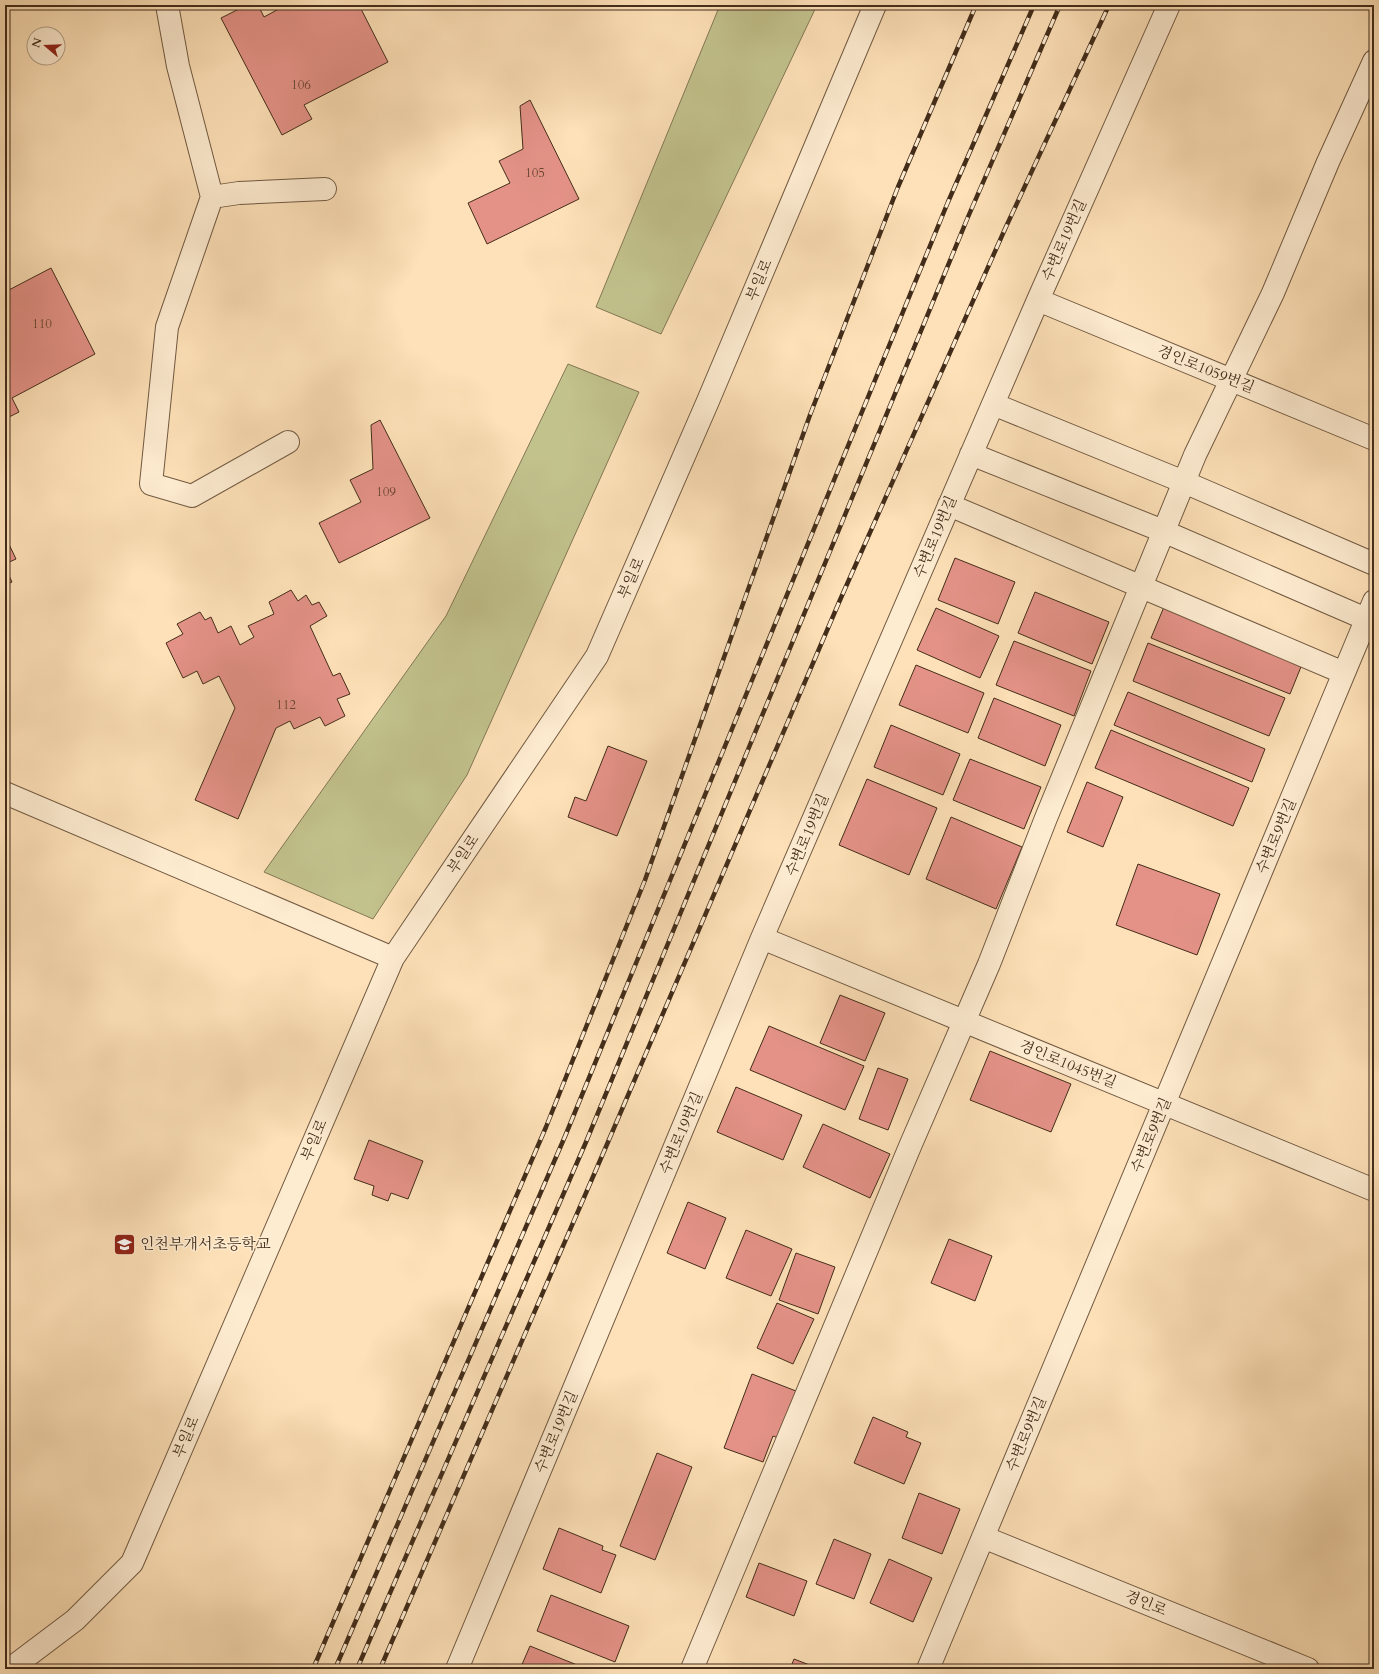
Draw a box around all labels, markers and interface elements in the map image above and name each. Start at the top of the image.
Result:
north arrow [26,26,66,66]
text: N [28,36,46,50]
house number: 106 [291,76,311,94]
house number: 105 [525,164,545,182]
street label: 수변로19번길 [1037,196,1091,284]
street label: 부일로 [741,256,777,304]
house number: 110 [32,315,52,333]
street label: 경인로1059번길 [1154,340,1258,398]
house number: 109 [376,483,396,501]
street label: 수변로19번길 [909,493,961,581]
street label: 부일로 [613,554,649,602]
house number: 112 [276,696,296,714]
street label: 수변로19번길 [781,791,833,879]
street label: 수변로9번길 [1251,795,1301,877]
street label: 부일로 [443,830,484,878]
street label: 경인로1045번길 [1016,1035,1120,1093]
street label: 수변로19번길 [655,1089,707,1177]
street label: 수변로9번길 [1126,1094,1176,1176]
street label: 부일로 [296,1116,332,1164]
school or university icon: 인천부개서초등학교 [111,1231,137,1257]
place label: 인천부개서초등학교 [140,1234,271,1254]
street label: 수변로19번길 [530,1388,582,1476]
street label: 수변로9번길 [1001,1393,1051,1475]
street label: 부일로 [168,1413,204,1461]
street label: 경인로 [1122,1586,1170,1621]

